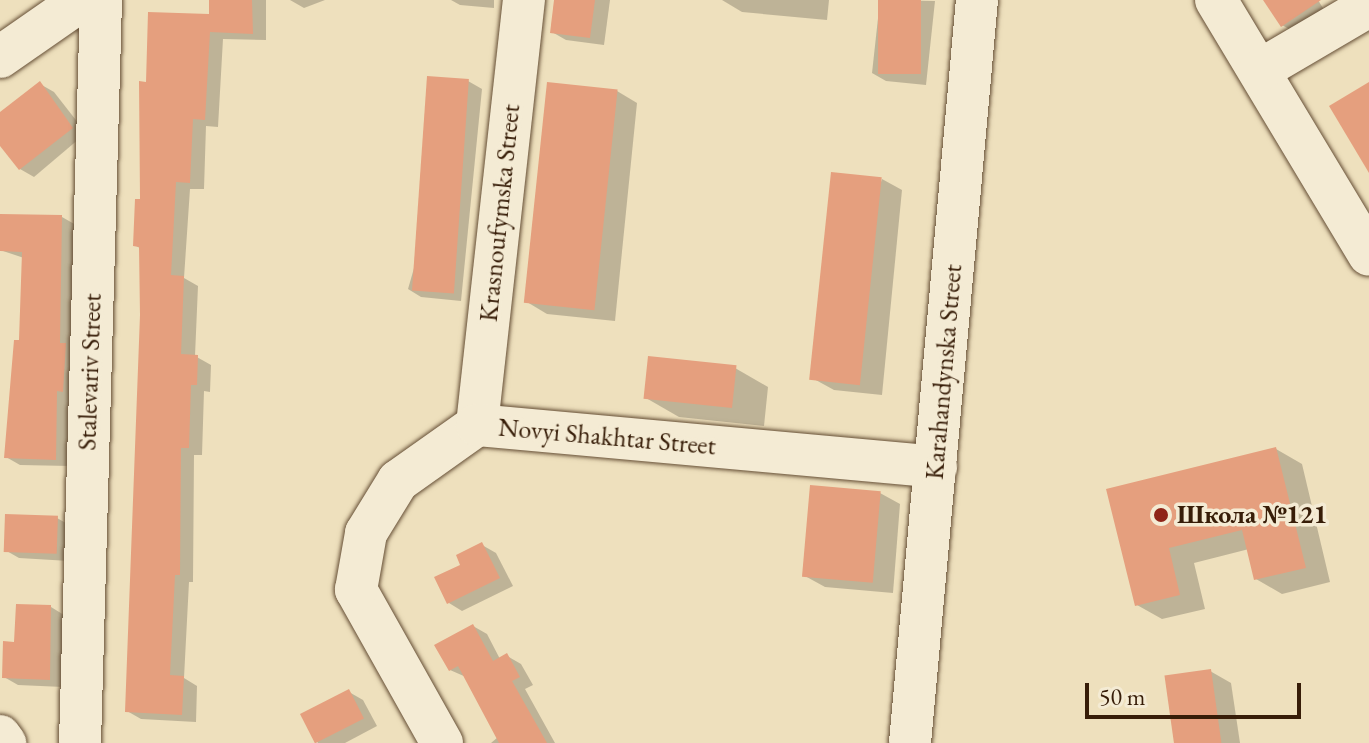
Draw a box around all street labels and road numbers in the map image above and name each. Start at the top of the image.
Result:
street label: Krasnoufymska Street [473,103,527,323]
street label: Karahandynska Street [919,263,969,481]
street label: Stalevariv Street [72,293,108,451]
street label: Novyi Shakhtar Street [497,412,717,462]

